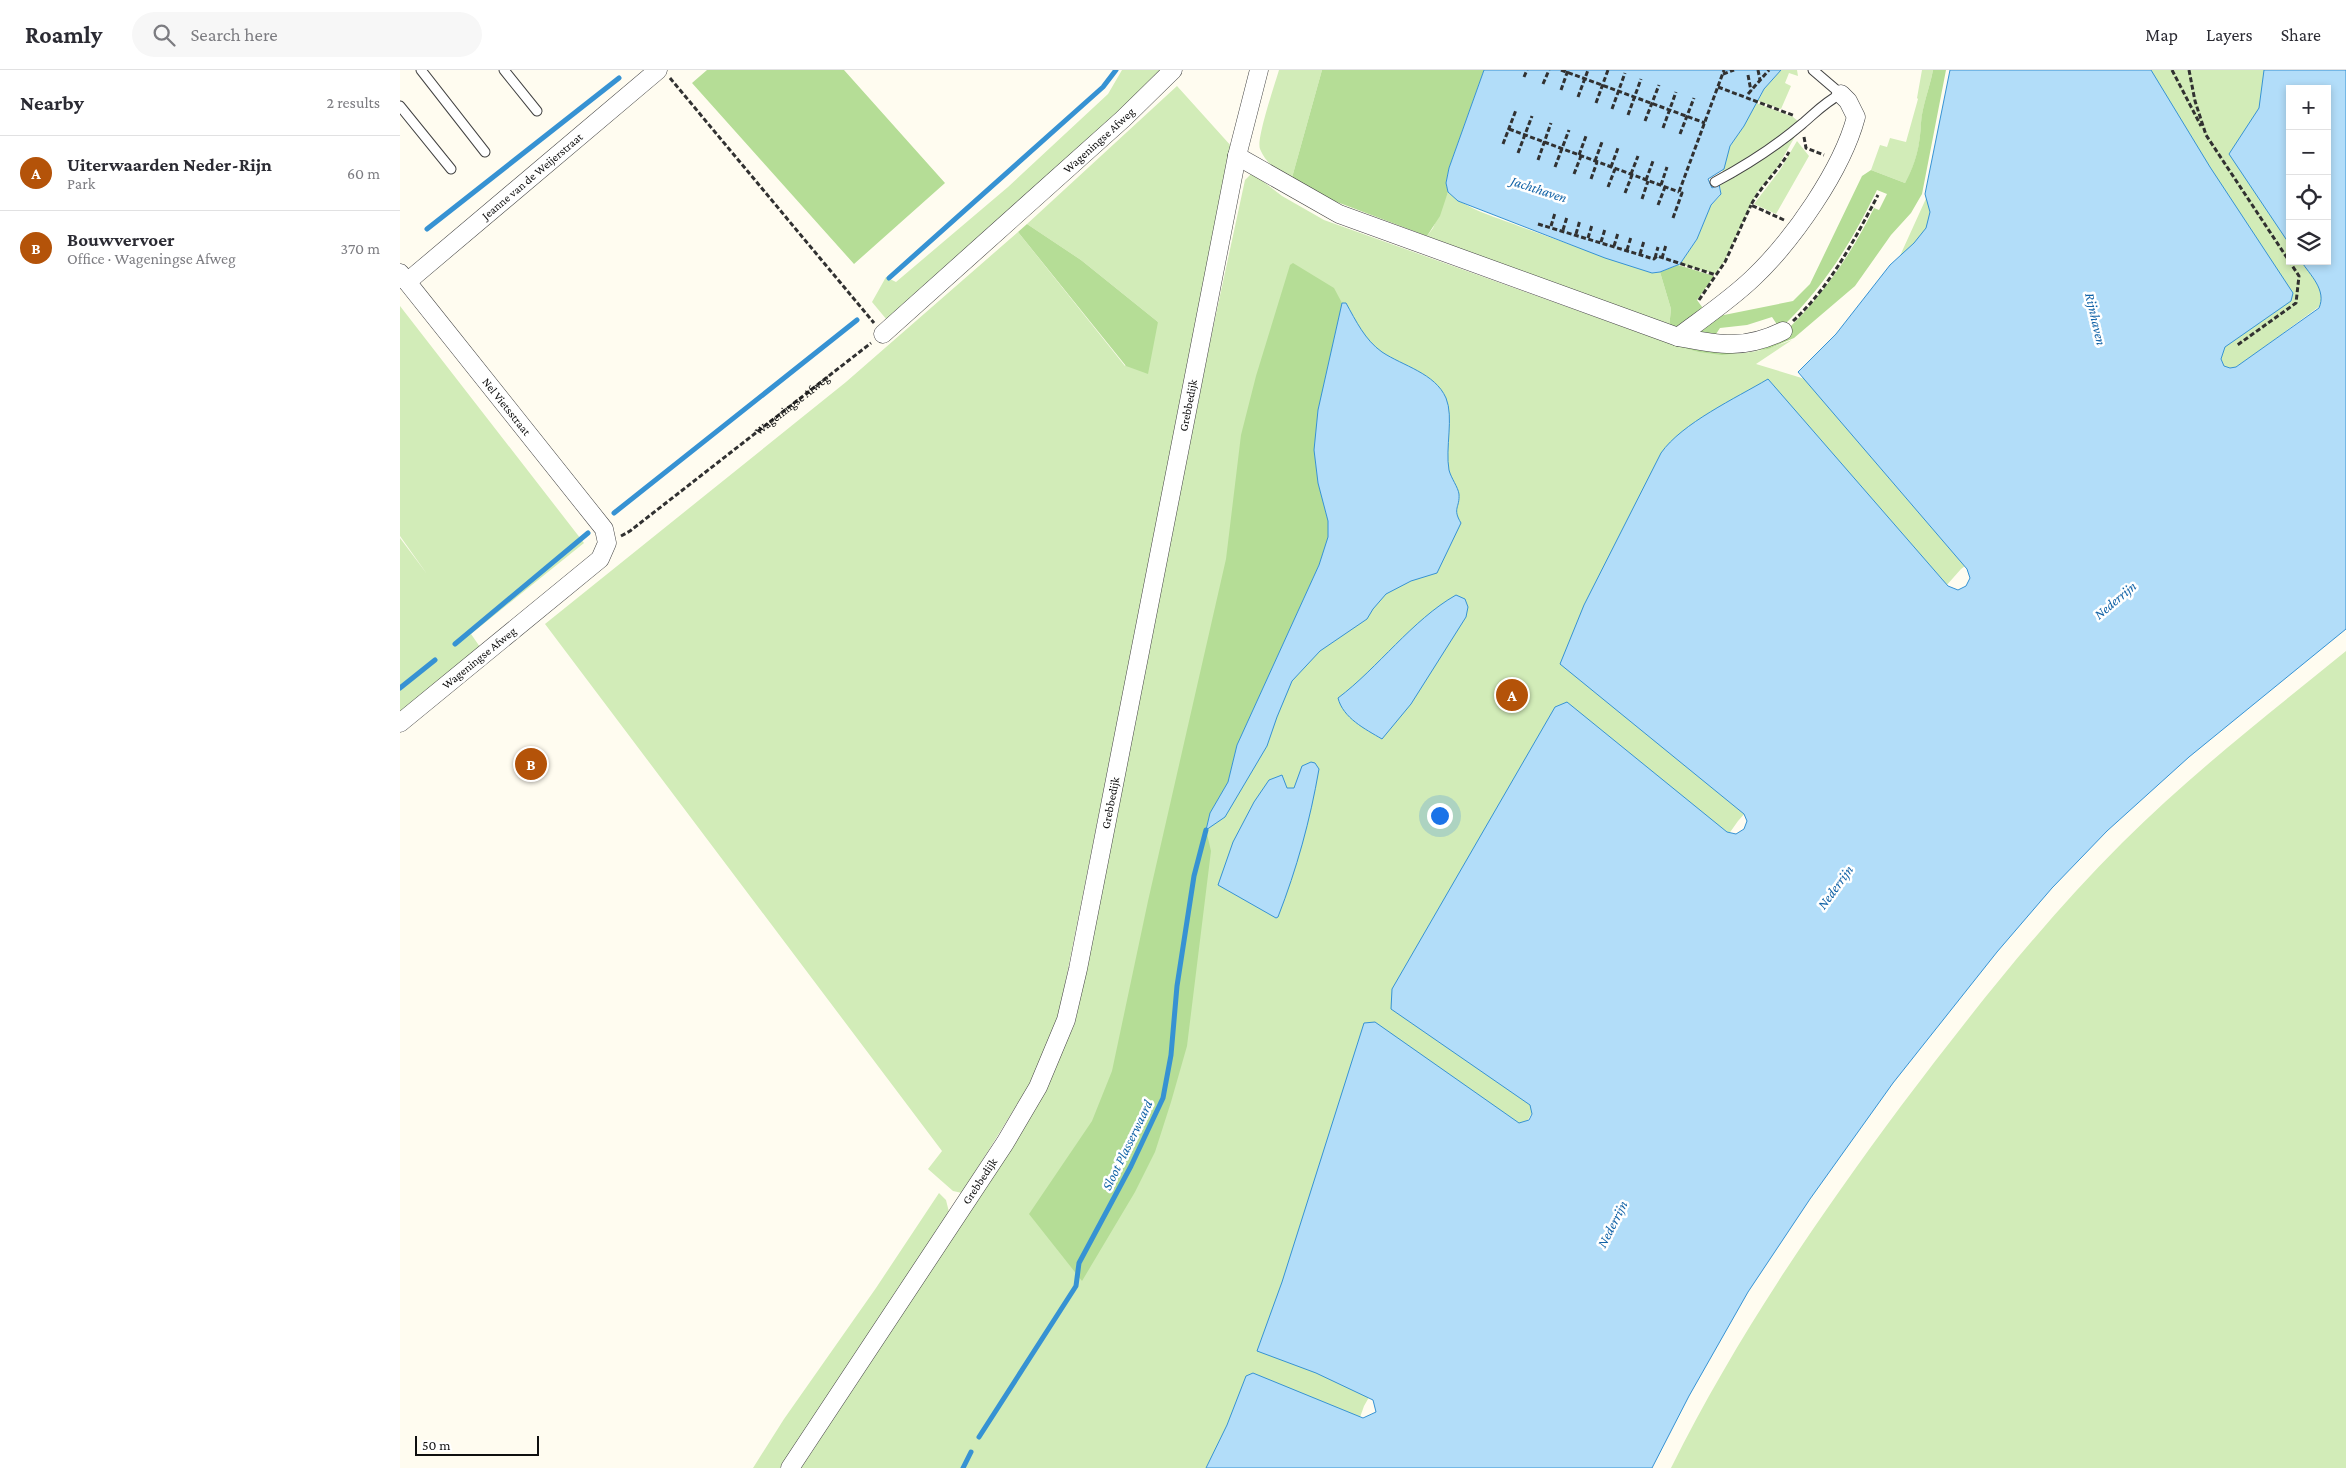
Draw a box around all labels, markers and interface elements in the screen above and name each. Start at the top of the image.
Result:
search box [132,12,482,57]
text: Roamly [25,21,102,48]
icon: search [150,21,178,49]
text: Search here [190,24,278,45]
text: Map [2145,25,2178,45]
text: Layers [2206,25,2253,45]
text: Share [2281,25,2321,45]
map controls [2286,85,2331,265]
button: + [2286,85,2331,130]
text: Nearby [20,91,84,115]
text: 2 results [327,94,380,111]
street label: Wageningse Afweg [1060,105,1138,176]
street label: Jeanne van de Weijerstraat [478,129,586,223]
button: − [2286,130,2331,175]
text: Uiterwaarden Neder-Rijn [67,154,272,175]
text: A [31,165,41,182]
text: 60 m [347,165,380,182]
water label: Jachthaven [1506,171,1569,206]
text: Park [67,175,95,192]
button: locate [2286,175,2331,220]
button: layers [2286,220,2331,265]
text: Bouwvervoer [67,229,175,250]
text: B [31,240,41,257]
text: 370 m [341,240,380,257]
text: Office · Wageningse Afweg [67,250,236,267]
water label: Rijnhaven [2081,291,2110,347]
street label: Wageningse Afweg [752,371,833,438]
street label: Nel Vietsstraat [479,375,534,439]
street label: Grebbedijk [1176,378,1200,433]
water label: Nederrijn [2091,578,2140,623]
street label: Wageningse Afweg [439,624,519,692]
pin: A [1496,676,1528,714]
pin: B [515,745,547,783]
street label: Grebbedijk [1099,775,1122,830]
your location [1427,803,1453,829]
water label: Nederrijn [1814,862,1857,913]
water label: Sloot Plasserwaard [1098,1097,1156,1193]
street label: Grebbedijk [959,1155,1000,1207]
water label: Nederrijn [1593,1198,1631,1251]
scale bar [415,1433,539,1456]
text: 50 m [422,1437,450,1453]

